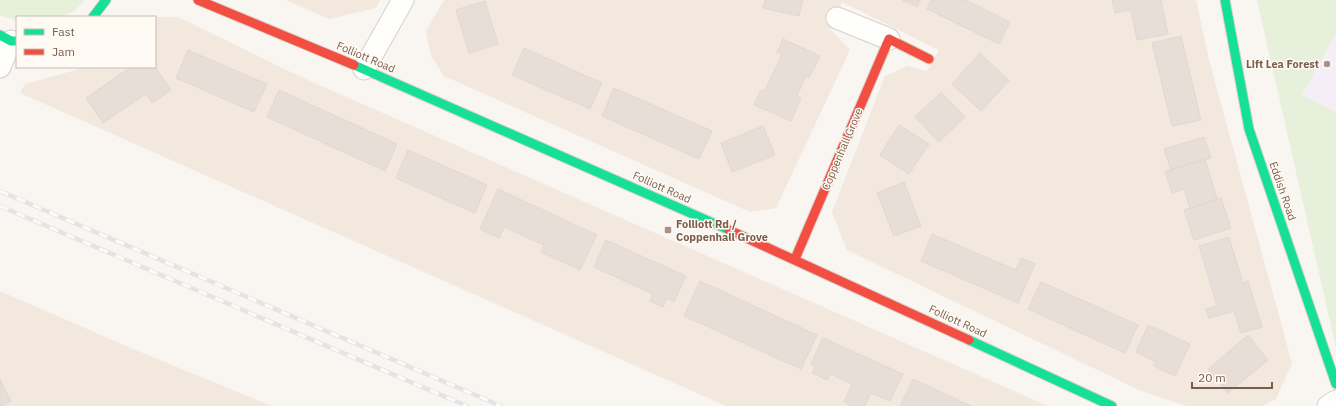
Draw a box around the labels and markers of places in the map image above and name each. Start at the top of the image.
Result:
place label: Lift Lea Forest [1246,57,1319,71]
marker: Lift Lea Forest [1322,59,1332,69]
place label: Folliott Rd / Coppenhall Grove [676,217,768,244]
marker: Folliott Rd / Coppenhall Grove [663,225,673,235]

